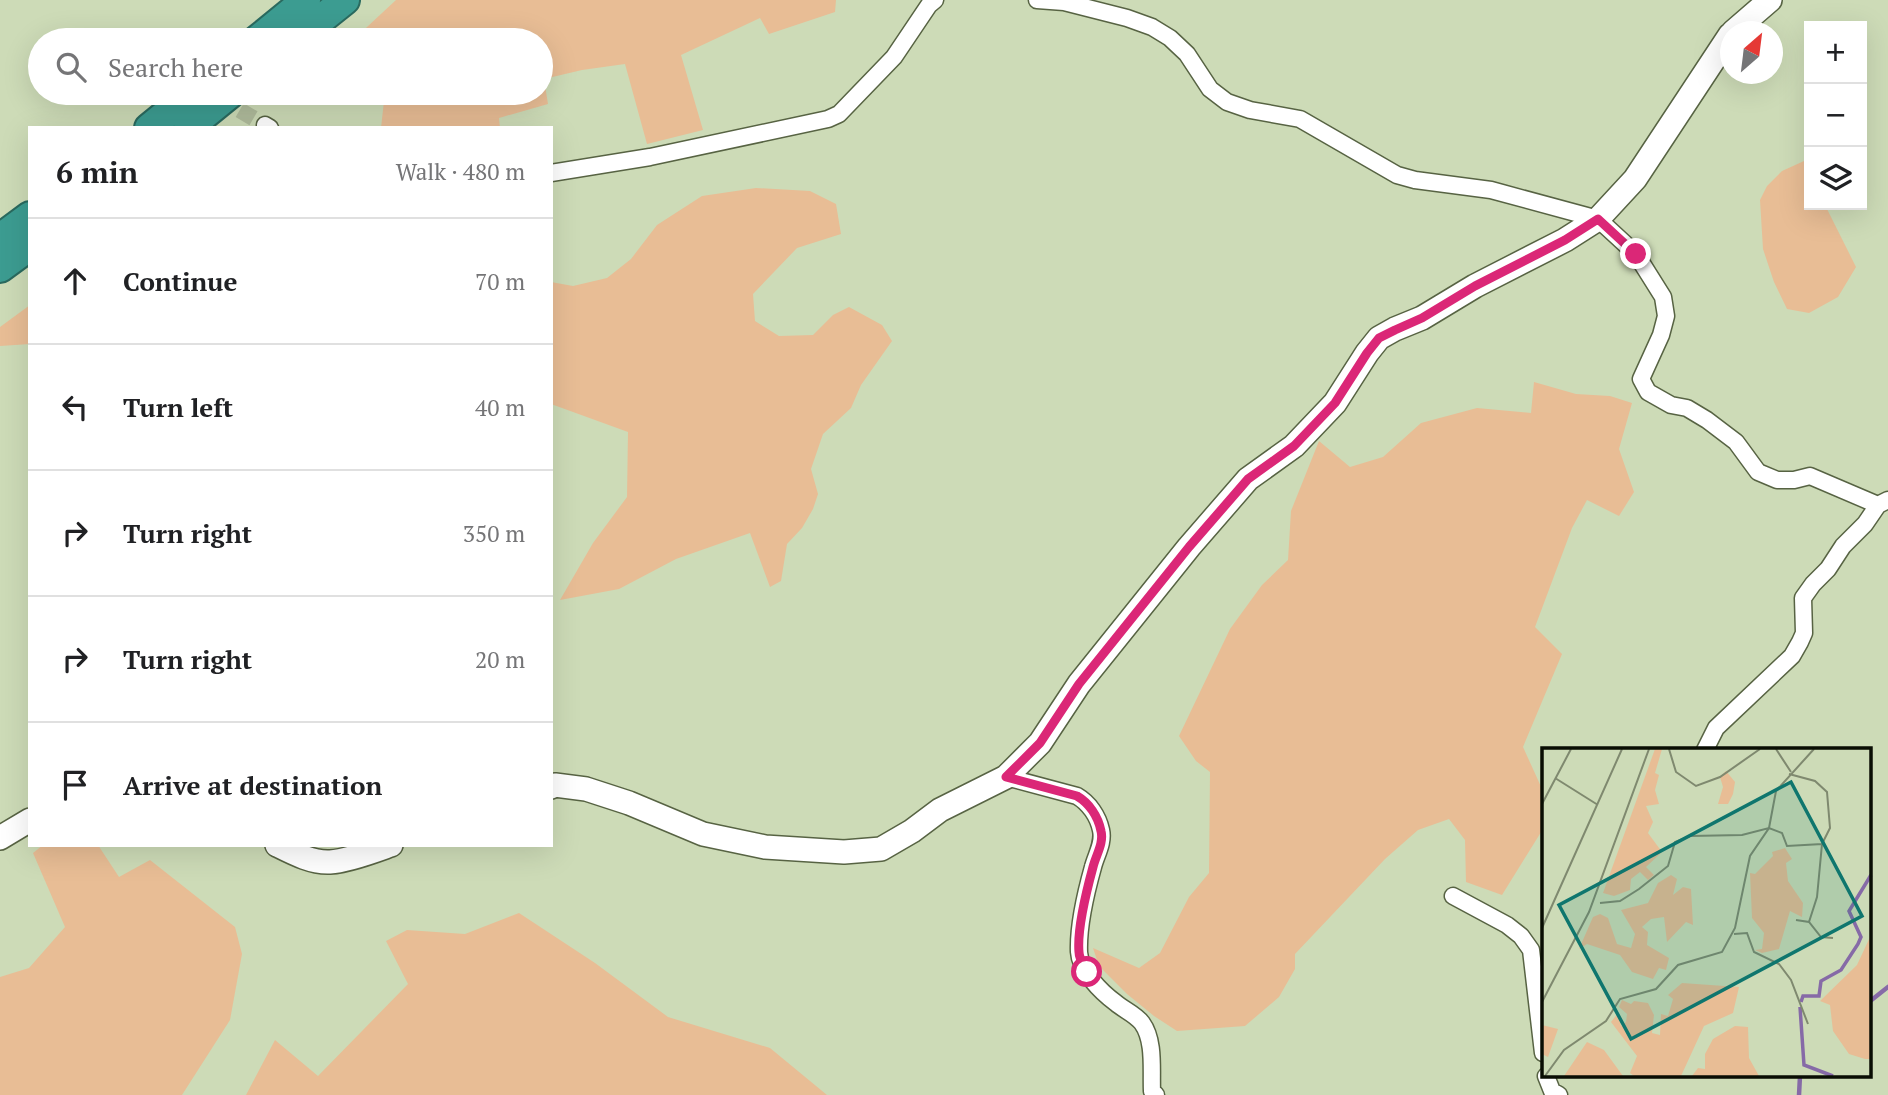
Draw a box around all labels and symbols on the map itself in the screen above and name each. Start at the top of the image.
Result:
north arrow [1720,21,1783,84]
route end [1620,238,1651,269]
inset map [1542,748,1870,1078]
route start [1071,956,1102,987]

